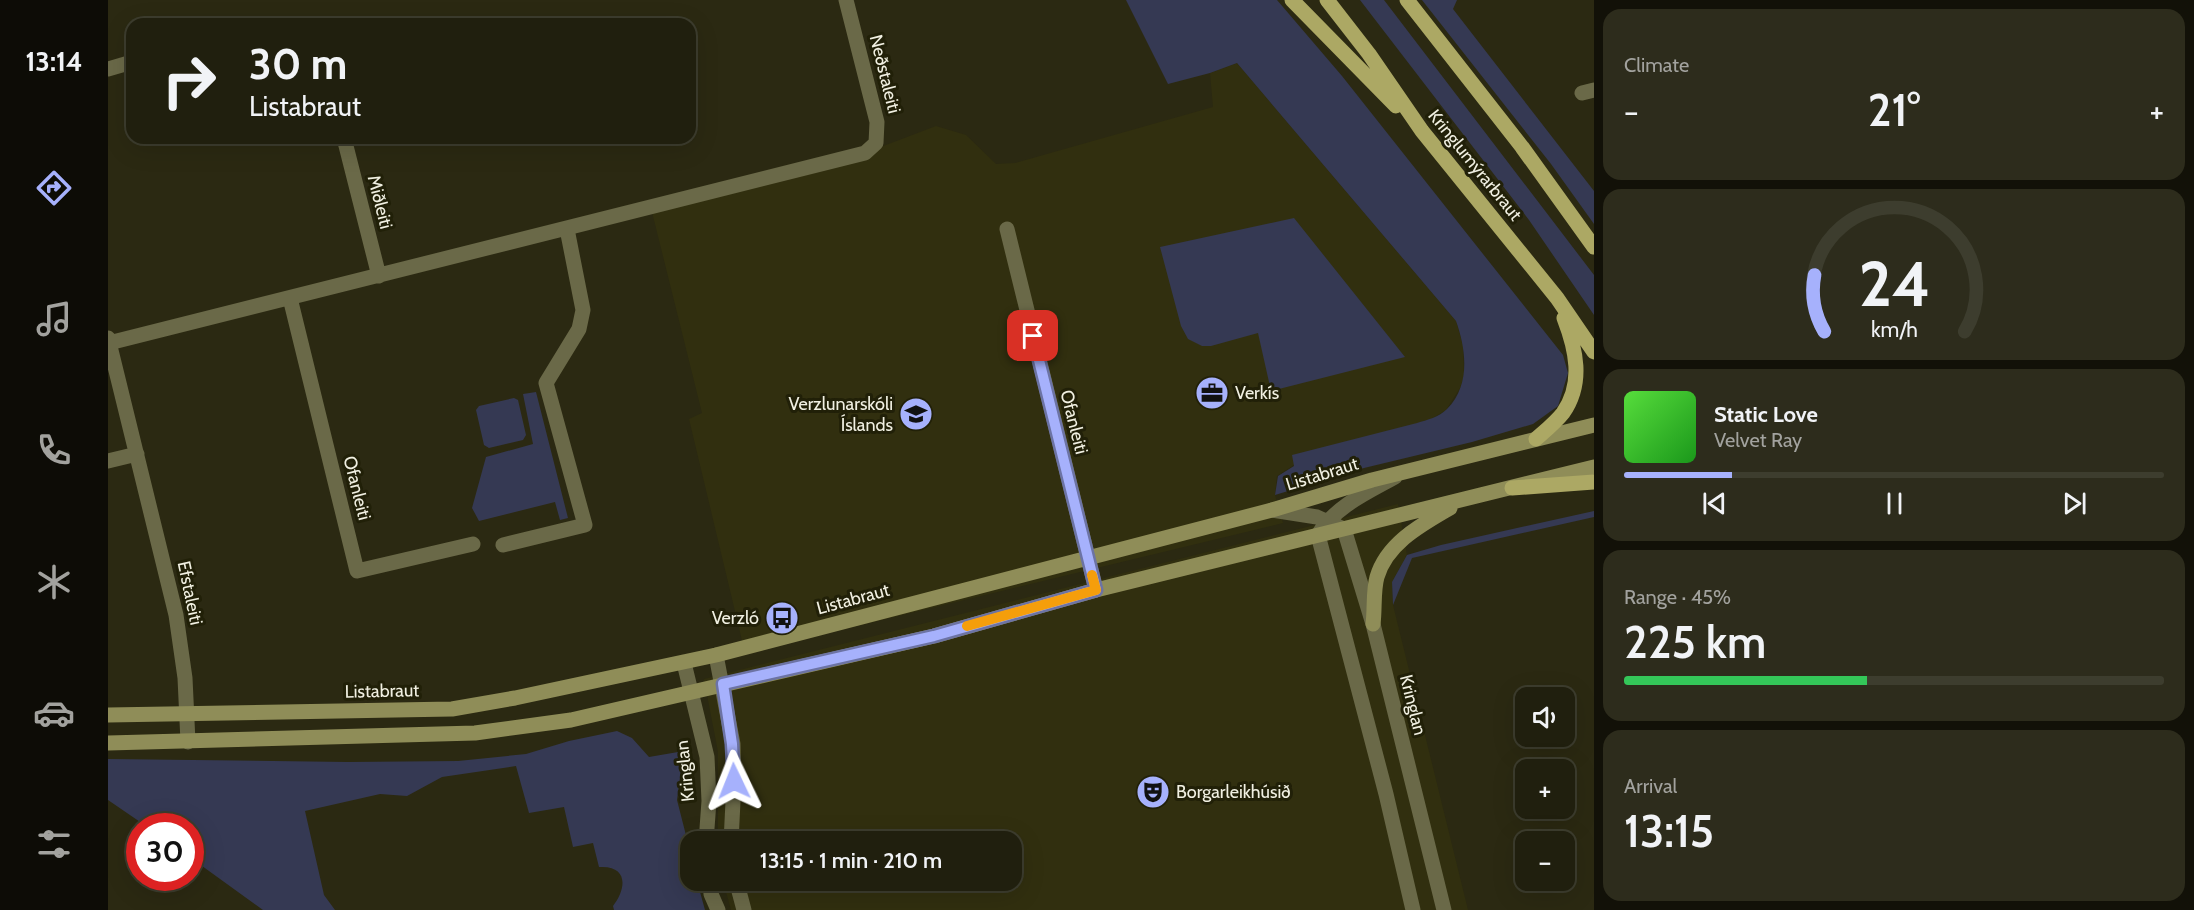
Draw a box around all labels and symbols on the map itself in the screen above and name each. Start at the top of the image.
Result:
street label: Neðstaleiti [865,32,905,116]
street label: Kringlumýrarbraut [1423,105,1527,225]
street label: Miðleiti [363,173,397,231]
pin [1007,310,1058,361]
office icon: Verkís [1194,375,1230,411]
place label: Verkís [1235,382,1279,404]
street label: Ofanleiti [1055,388,1093,456]
place label: Verzlunarskóli Íslands [789,393,893,436]
school or university icon: Verzlunarskóli Íslands [898,396,934,432]
street label: Listabraut [1283,453,1361,495]
street label: Ofanleiti [338,454,376,522]
street label: Efstaleiti [172,559,208,627]
street label: Listabraut [814,579,892,619]
bus stop icon: Verzló [764,600,800,636]
place label: Verzló [712,607,759,629]
street label: Kringlan [1395,672,1431,738]
street label: Listabraut [344,679,420,703]
street label: Kringlan [671,739,699,803]
position arrow [702,749,766,813]
theatre icon: Borgarleikhúsið [1135,774,1171,810]
place label: Borgarleikhúsið [1176,781,1291,803]
speed limit sign: 30 [126,813,204,891]

